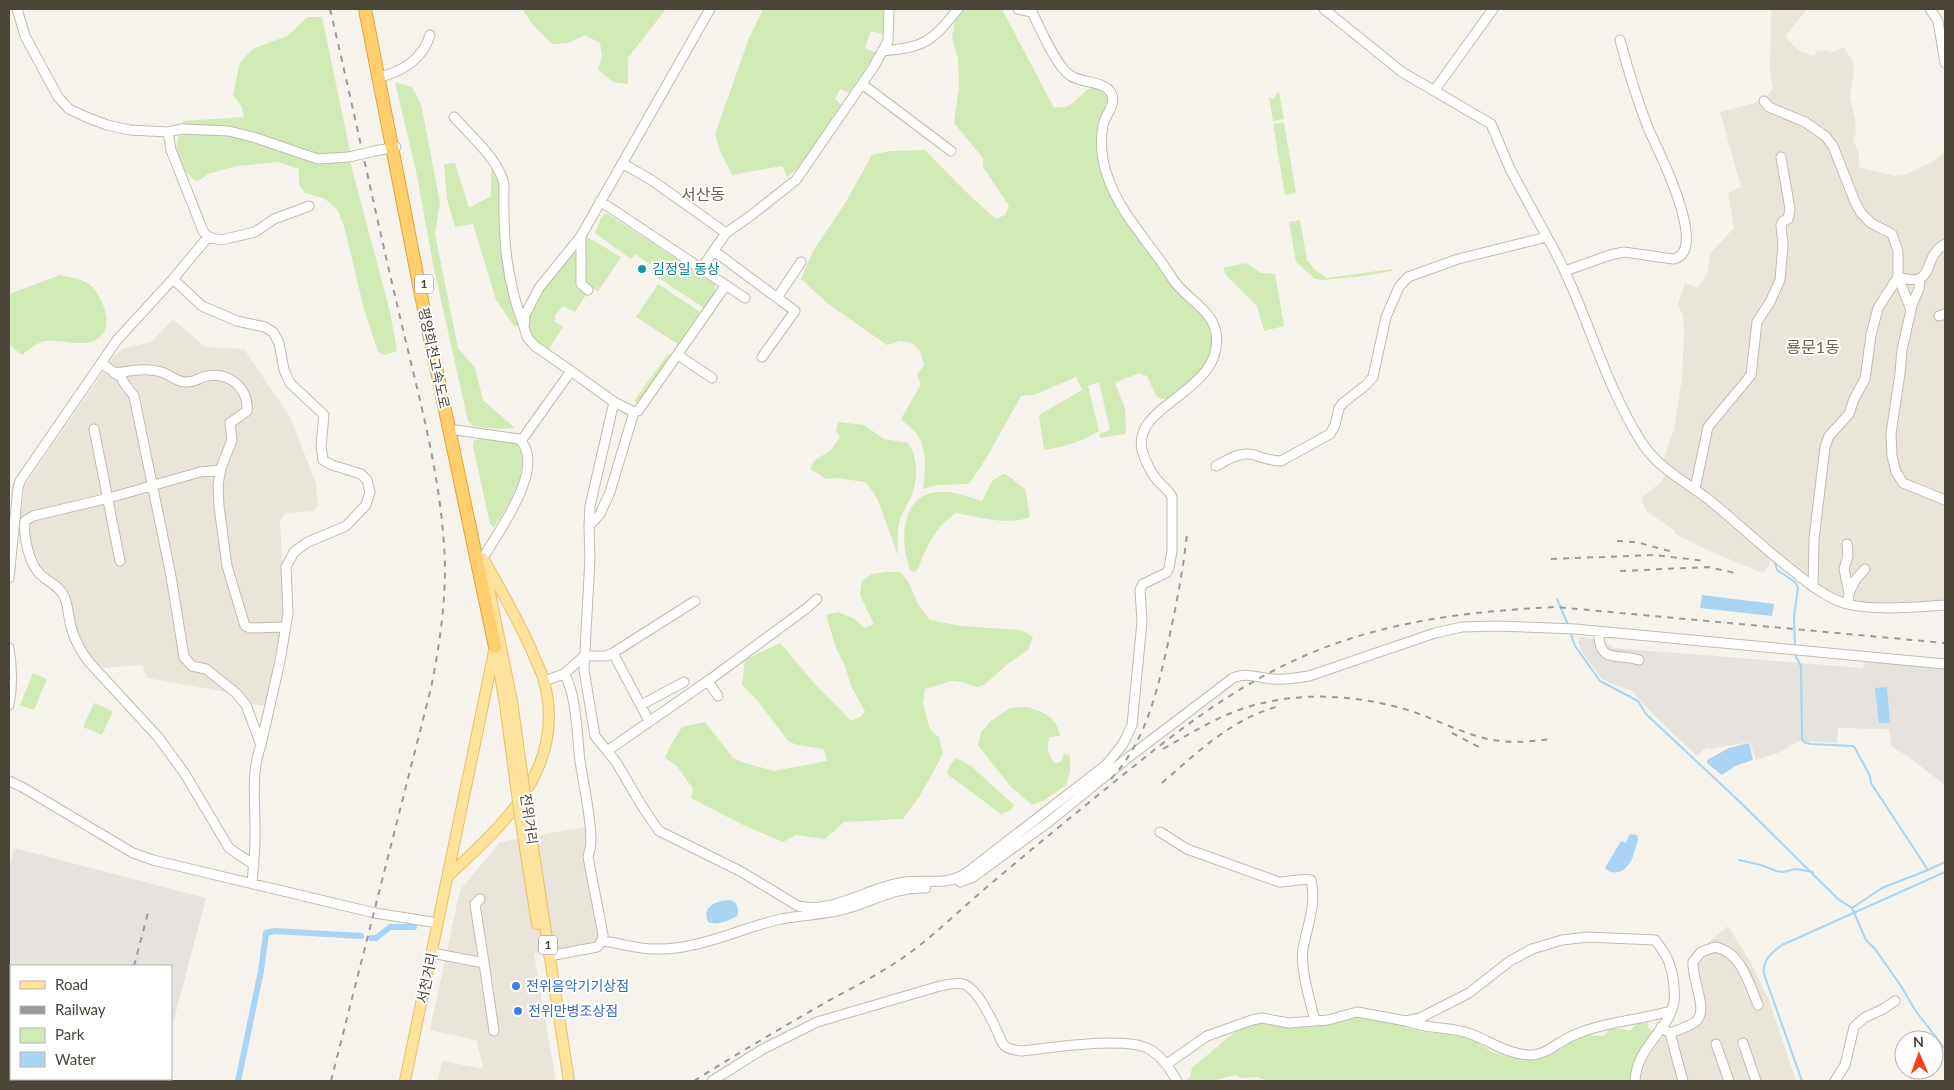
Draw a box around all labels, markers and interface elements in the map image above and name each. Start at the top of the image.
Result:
district label: 서산동 [681,184,725,203]
place label: 김정일 동상 [652,260,720,277]
marker: 김정일 동상 [636,263,648,275]
road number: 1 [415,274,433,294]
street label: 평양희천고속도로 [415,306,454,410]
district label: 룡문1동 [1786,337,1840,356]
street label: 전위거리 [517,792,541,846]
road number: 1 [539,936,557,954]
street label: 서천거리 [413,951,440,1005]
legend [10,965,172,1080]
text: Road [55,975,88,993]
place label: 전위음악기기상점 [526,977,629,994]
marker: 전위음악기기상점 [510,980,522,992]
text: Railway [55,1000,106,1018]
place label: 전위만병조상점 [528,1002,618,1019]
marker: 전위만병조상점 [512,1005,524,1017]
text: Park [55,1025,85,1043]
north arrow [1894,1030,1944,1080]
text: N [1913,1033,1924,1050]
text: Water [55,1050,96,1068]

